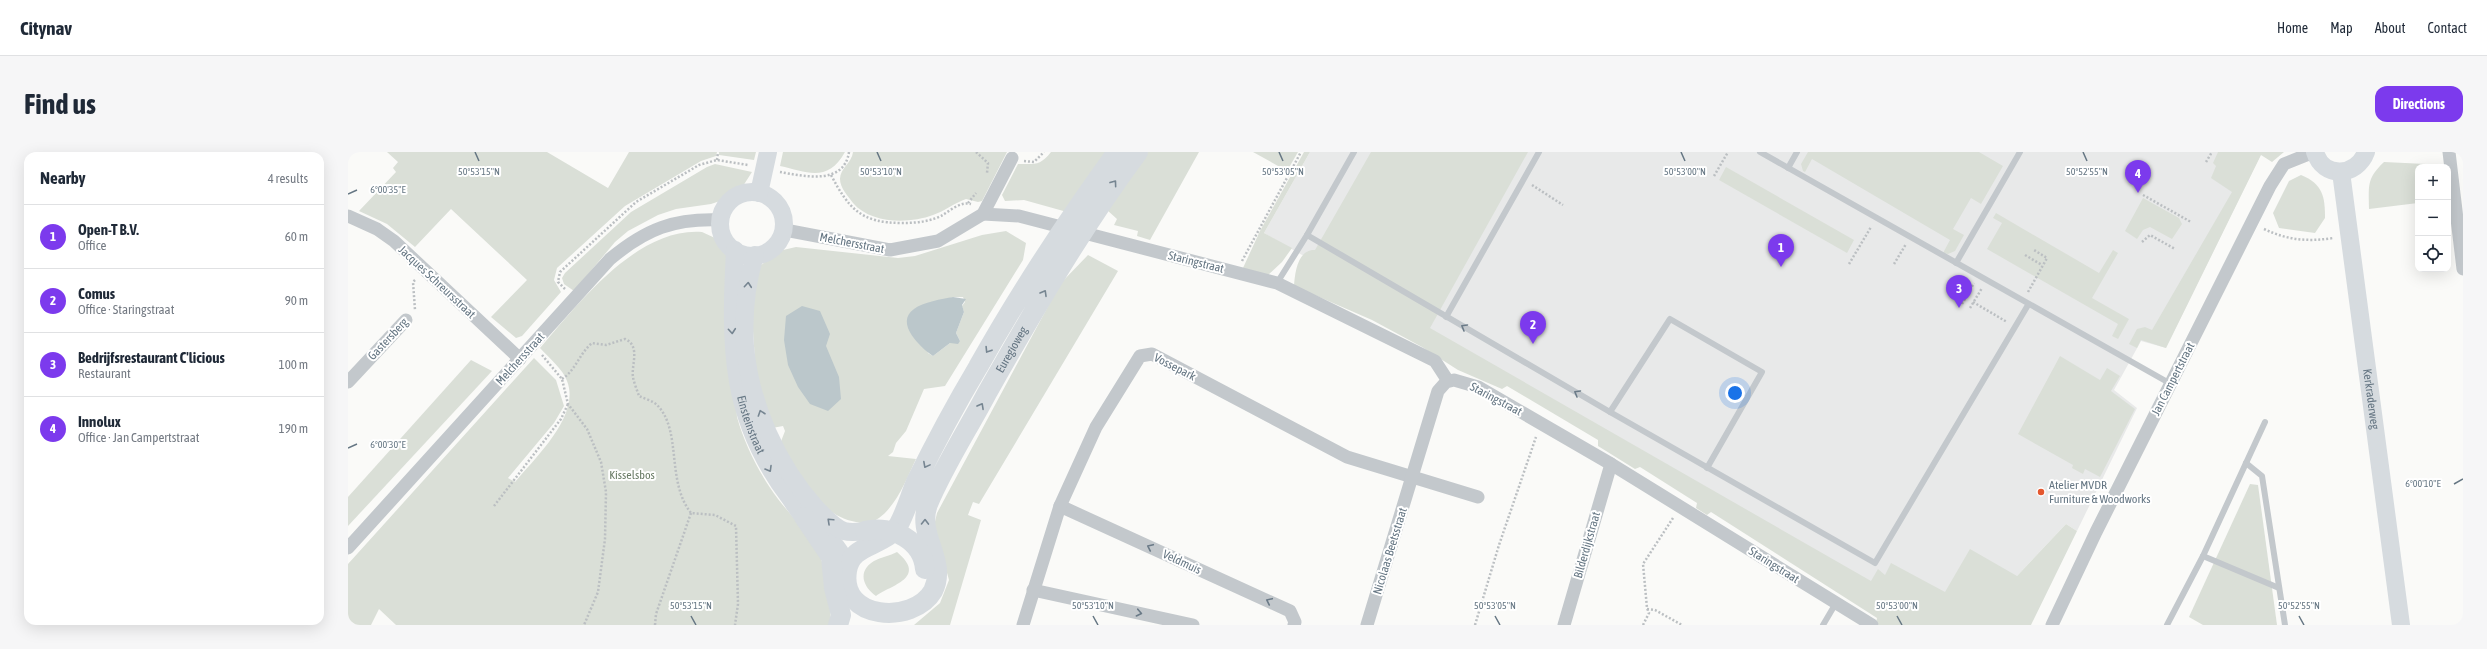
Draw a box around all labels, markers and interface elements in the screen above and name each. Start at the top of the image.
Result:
text: Citynav [20,17,72,39]
text: Home [2277,20,2308,36]
text: Map [2330,20,2353,36]
text: About [2375,20,2406,36]
text: Contact [2428,20,2467,36]
button: Directions [2375,86,2463,122]
text: Find us [24,88,96,120]
pin: 4 [2125,160,2151,193]
map controls [2415,164,2451,272]
button: + [2415,164,2451,200]
text: 50°53'15"N [458,166,500,177]
text: 50°53'10"N [860,166,902,177]
text: 50°53'05"N [1262,166,1304,177]
text: 50°53'00"N [1664,166,1706,177]
text: 50°52'55"N [2066,166,2108,177]
text: Nearby [40,168,86,188]
text: 4 results [268,171,308,186]
one-way arrow [1110,181,1117,188]
text: 6°00'35"E [370,184,406,195]
button: − [2415,200,2451,236]
text: Open-T B.V. [78,221,139,238]
text: 1 [50,229,56,244]
text: 60 m [285,229,308,244]
street label: Melchersstraat [818,230,886,256]
pin: 1 [1768,234,1794,267]
button: locate [2415,236,2451,272]
text: Office [78,238,106,253]
street label: Jacques Schreursstraat [396,243,479,322]
street label: Staringstraat [1167,248,1226,276]
pin: 3 [1946,275,1972,308]
one-way arrow [743,282,752,288]
text: Comus [78,285,115,302]
one-way arrow [1040,290,1047,297]
text: 2 [50,293,56,308]
text: 90 m [285,293,308,308]
text: Office · Staringstraat [78,302,174,317]
pin: 2 [1520,311,1546,344]
street label: Gastersberg [365,315,411,363]
street label: Euregioweg [993,323,1031,375]
one-way arrow [1461,325,1468,332]
one-way arrow [728,328,737,334]
street label: Melchersstraat [493,330,548,388]
street label: Jan Campertstraat [2149,340,2198,418]
one-way arrow [985,346,992,353]
text: Bedrijfsrestaurant C'licious [78,349,225,366]
street label: Vossepark [1152,351,1199,384]
text: 3 [50,357,56,372]
text: 100 m [279,357,308,372]
text: Restaurant [78,366,131,381]
street label: Kerkraderweg [2360,368,2382,431]
street label: Staringstraat [1468,379,1525,419]
your location [1725,383,1745,403]
one-way arrow [1573,390,1581,397]
street label: Einsteinstraat [734,394,768,457]
one-way arrow [976,403,983,410]
one-way arrow [757,409,765,416]
text: Innolux [78,413,121,430]
text: 4 [50,421,56,436]
text: 190 m [279,421,308,436]
text: Office · Jan Campertstraat [78,430,200,445]
text: 6°00'30"E [370,439,406,450]
one-way arrow [923,461,930,468]
one-way arrow [765,465,772,472]
park label: Kisselsbos [609,468,655,482]
place label: Atelier MVDR Furniture & Woodworks [2049,478,2150,506]
text: 6°00'10"E [2405,478,2441,489]
marker: Atelier MVDR Furniture & Woodworks [2036,487,2046,497]
street label: Nicolaas Beetsstraat [1370,505,1410,596]
street label: Bilderdijkstraat [1571,510,1603,580]
one-way arrow [827,518,835,526]
one-way arrow [921,519,929,525]
one-way arrow [1147,544,1155,552]
street label: Staringstraat [1746,544,1802,586]
street label: Veldmuis [1160,547,1204,577]
one-way arrow [1265,598,1273,606]
text: 50°53'15"N [670,600,712,611]
text: 50°53'10"N [1072,600,1114,611]
text: 50°53'05"N [1474,600,1516,611]
text: 50°53'00"N [1876,600,1918,611]
text: 50°52'55"N [2278,600,2320,611]
one-way arrow [1136,609,1142,617]

